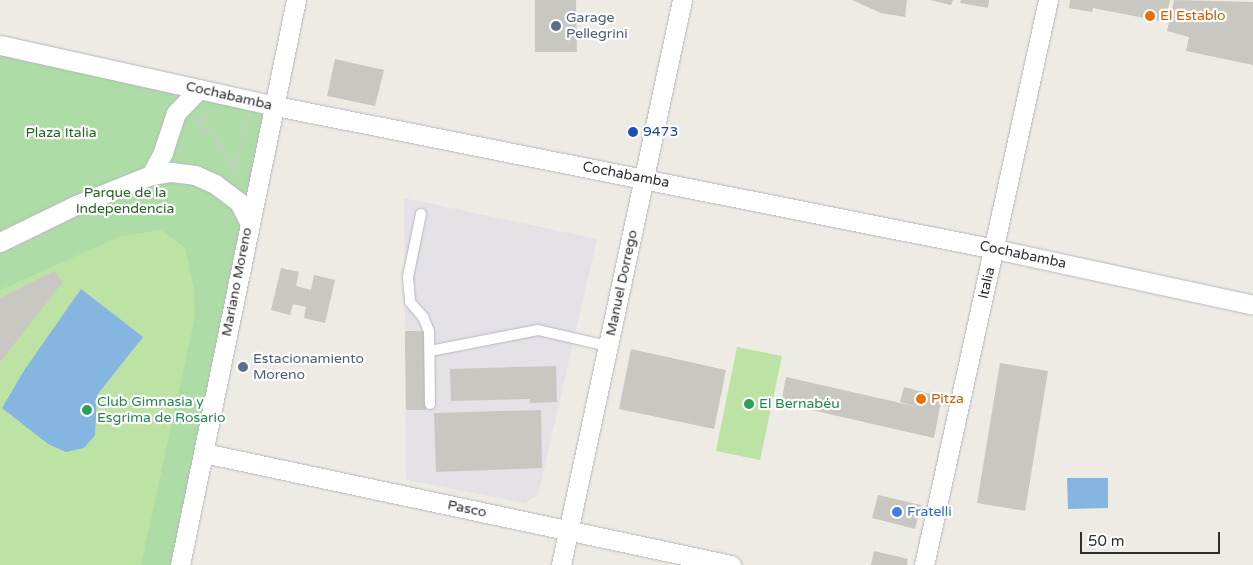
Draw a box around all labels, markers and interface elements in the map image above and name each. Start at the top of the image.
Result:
place label: El Establo [1160,8,1226,24]
place label: Garage Pellegrini [566,10,628,42]
marker: El Establo [1144,10,1156,22]
marker: Garage Pellegrini [550,20,562,32]
street label: Cochabamba [184,78,274,114]
place label: 9473 [643,124,678,140]
park label: Plaza Italia [25,125,97,141]
marker: 9473 [627,126,639,138]
street label: Cochabamba [581,158,671,192]
park label: Parque de la Independencia [76,185,174,218]
street label: Mariano Moreno [218,226,256,338]
street label: Manuel Dorrego [603,228,641,338]
street label: Cochabamba [978,238,1068,272]
street label: Italia [975,266,999,300]
place label: Estacionamiento Moreno [253,351,364,384]
marker: Estacionamiento Moreno [237,361,249,373]
place label: Pitza [931,391,964,407]
marker: Pitza [915,393,927,405]
place label: Club Gimnasia y Esgrima de Rosario [97,394,225,427]
place label: El Bernabéu [759,396,840,412]
marker: El Bernabéu [743,398,755,410]
marker: Club Gimnasia y Esgrima de Rosario [81,404,93,416]
street label: Pasco [446,497,488,521]
place label: Fratelli [907,504,952,520]
marker: Fratelli [891,506,903,518]
scale bar [1083,522,1223,554]
text: 50 m [1088,532,1125,550]

